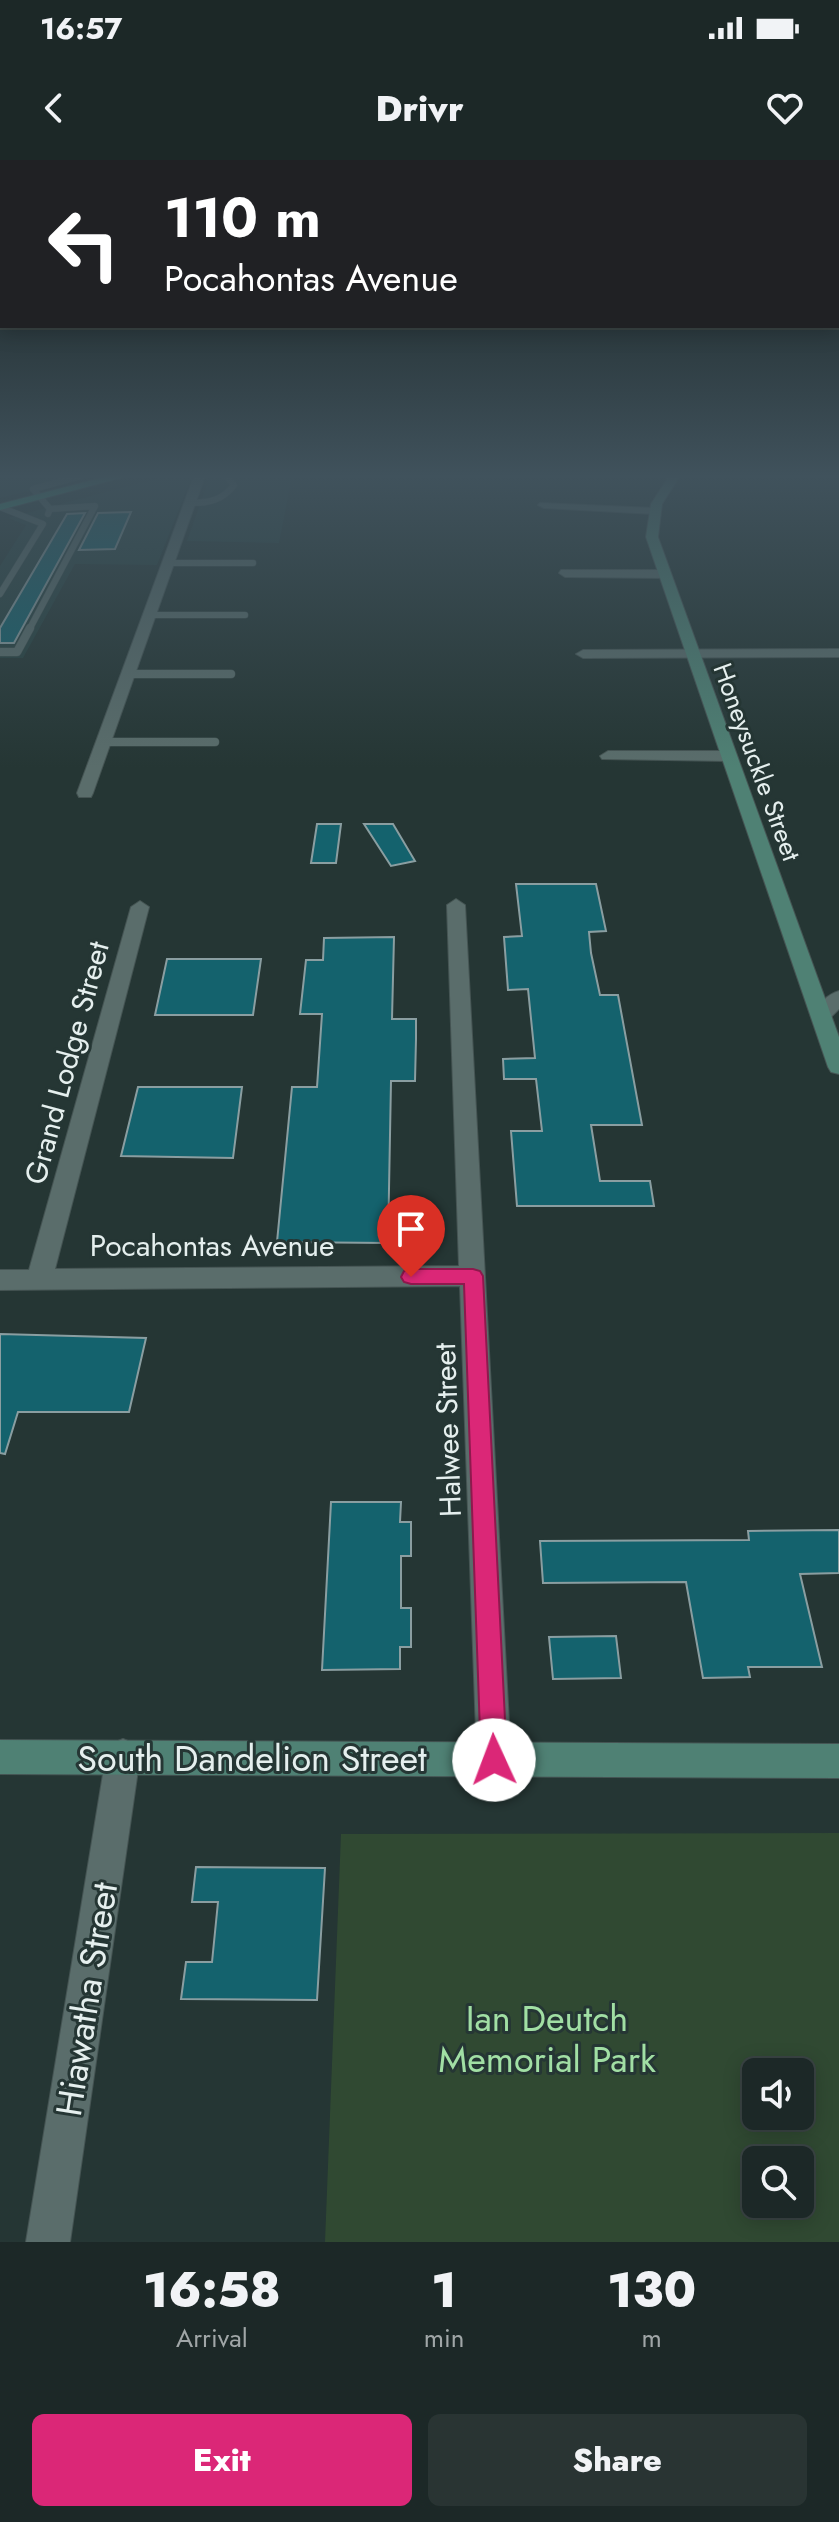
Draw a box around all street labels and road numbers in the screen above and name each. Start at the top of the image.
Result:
street label: Honeysuckle Street [704,658,811,867]
street label: Grand Lodge Street [13,936,120,1189]
street label: Pocahontas Avenue [90,1224,334,1267]
street label: Halwee Street [423,1341,472,1518]
street label: South Dandelion Street [77,1732,427,1784]
street label: Hiawatha Street [42,1878,130,2119]

